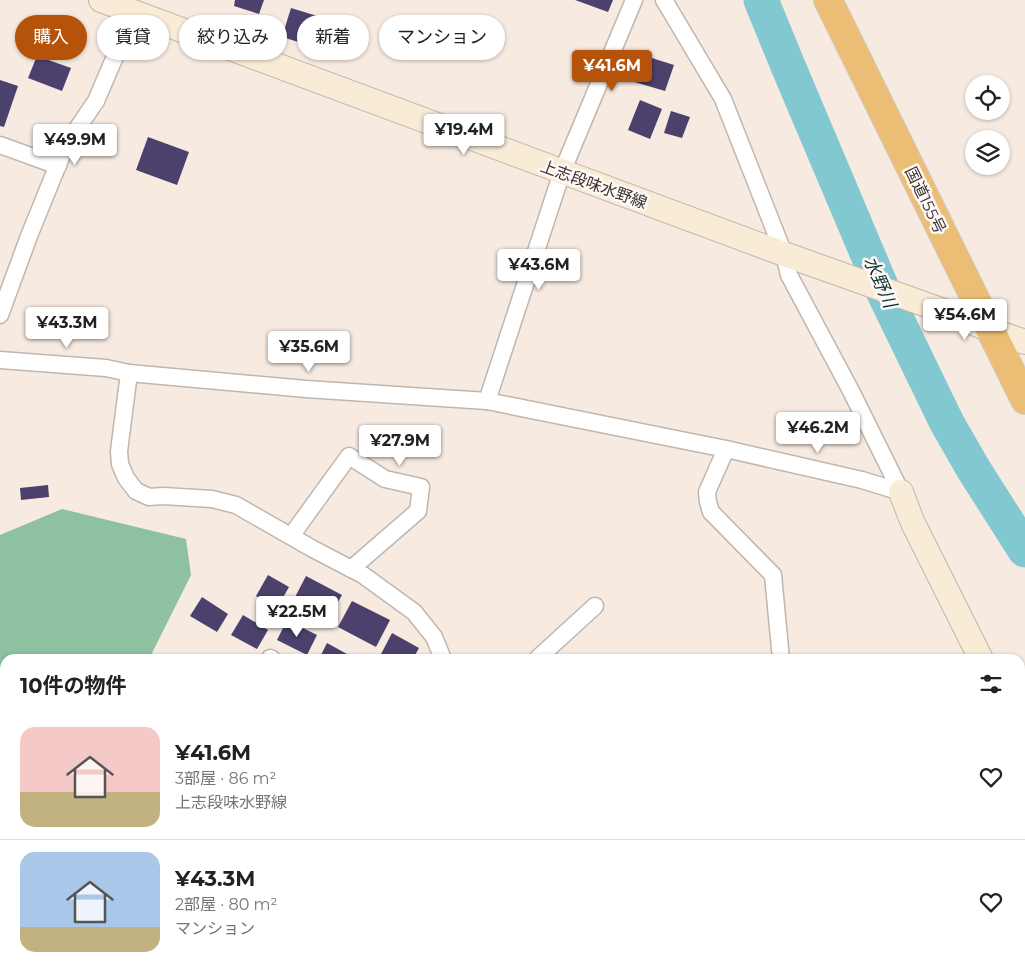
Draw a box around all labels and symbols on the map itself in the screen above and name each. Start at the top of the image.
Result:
pin: ¥41.6M [571,49,653,92]
pin: ¥19.4M [423,114,505,156]
pin: ¥49.9M [34,124,116,166]
street label: 上志段味水野線 [538,156,650,213]
street label: 国道155号 [901,164,950,237]
pin: ¥43.6M [498,248,580,291]
water label: 水野川 [859,253,902,313]
pin: ¥54.6M [924,298,1006,341]
pin: ¥43.3M [26,306,108,349]
pin: ¥35.6M [268,330,350,373]
pin: ¥46.2M [777,412,859,454]
pin: ¥27.9M [359,424,441,467]
pin: ¥22.5M [256,596,338,638]

